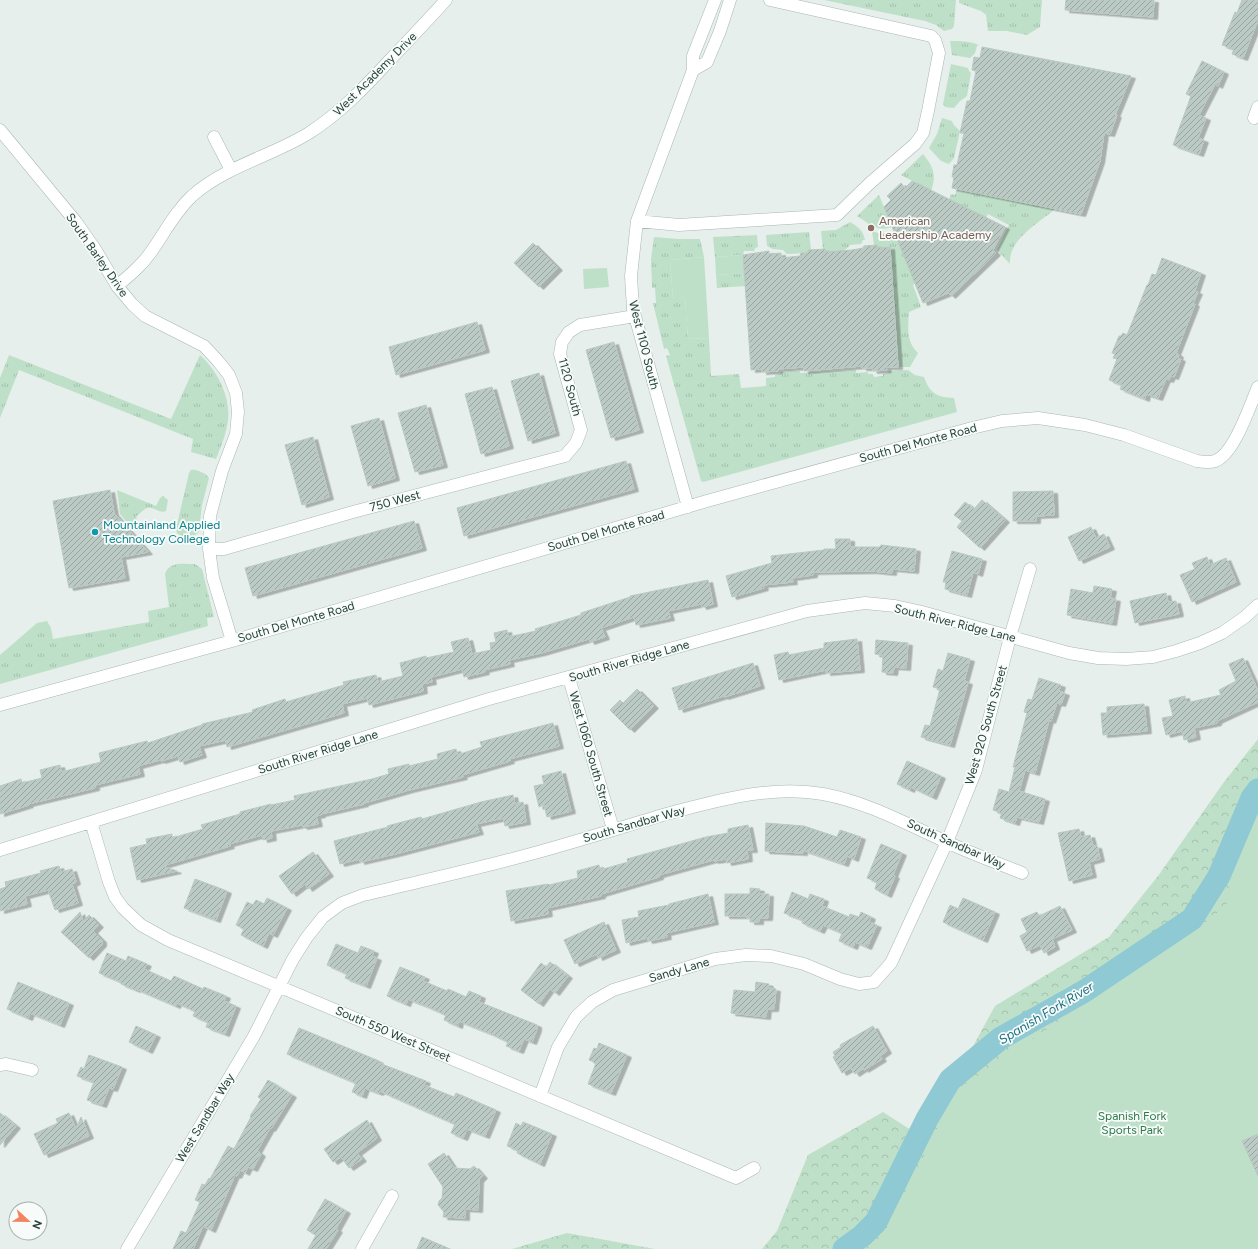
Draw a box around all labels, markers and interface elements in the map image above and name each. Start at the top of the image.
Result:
street label: West Academy Drive [330,29,420,119]
street label: South Barley Drive [63,211,131,300]
place label: American Leadership Academy [879,214,992,242]
marker: American Leadership Academy [866,223,876,233]
street label: West 1100 South [626,299,662,391]
street label: 1120 South [556,356,585,418]
street label: South Del Monte Road [858,421,978,465]
street label: 750 West [368,487,422,514]
street label: South Del Monte Road [546,508,666,554]
place label: Mountainland Applied Technology College [103,518,220,546]
marker: Mountainland Applied Technology College [90,527,100,537]
street label: South Del Monte Road [236,599,356,645]
street label: South River Ridge Lane [893,601,1018,645]
street label: South River Ridge Lane [567,637,691,685]
street label: West 920 South Street [962,663,1010,786]
street label: West 1060 South Street [566,690,616,819]
street label: South River Ridge Lane [256,727,380,777]
street label: South Sandbar Way [581,802,688,845]
street label: South Sandbar Way [905,816,1008,872]
street label: Sandy Lane [647,955,711,985]
water label: Spanish Fork River [996,978,1097,1047]
street label: South 550 West Street [333,1003,453,1065]
street label: West Sandbar Way [173,1070,237,1165]
park label: Spanish Fork Sports Park [1098,1109,1166,1137]
north arrow [8,1201,48,1241]
text: N [29,1218,44,1231]

